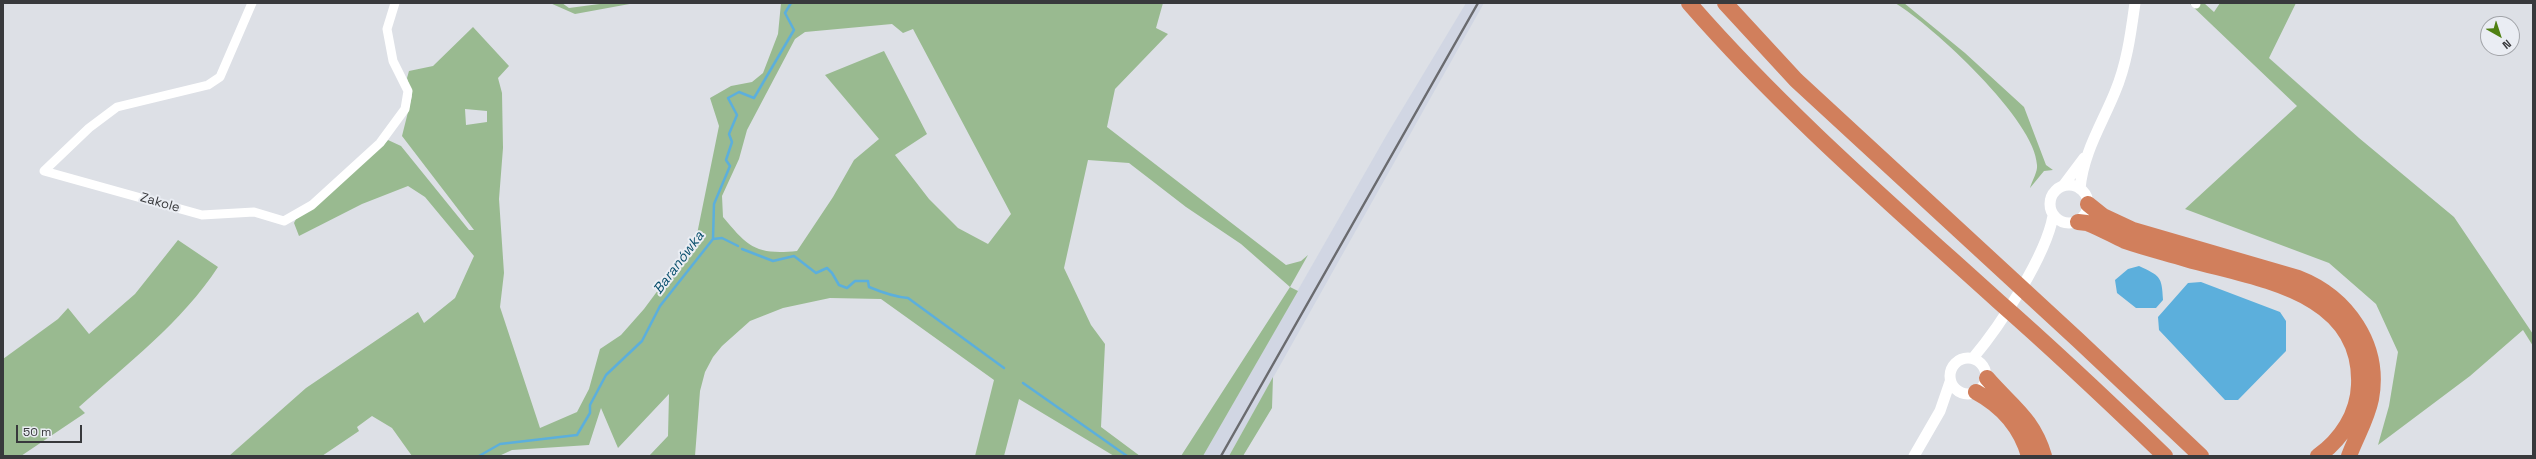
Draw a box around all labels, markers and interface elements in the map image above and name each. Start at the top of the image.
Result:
north arrow [2480,16,2520,56]
text: N [2500,37,2514,52]
street label: Zakole [138,190,182,216]
water label: Baranówka [650,228,708,298]
scale bar [18,417,84,443]
text: 50 m [23,424,51,440]

